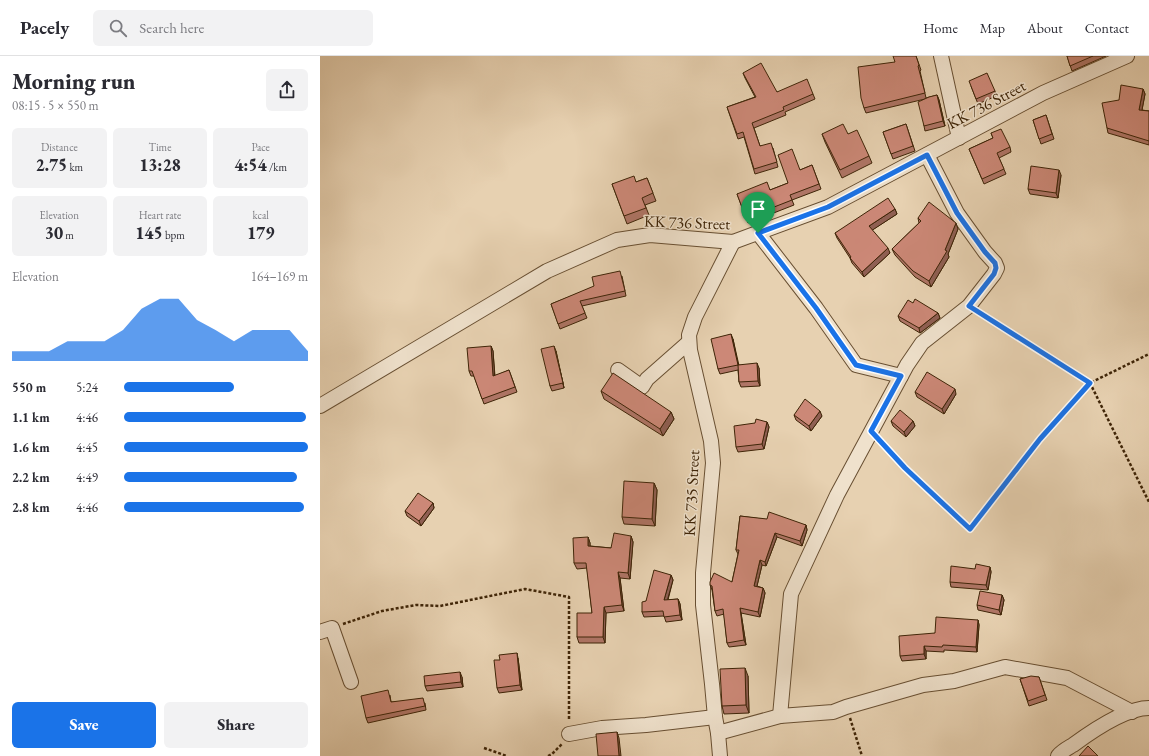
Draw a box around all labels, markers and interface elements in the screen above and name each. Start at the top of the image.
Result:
search box [93,10,373,46]
text: Pacely [20,15,69,40]
icon: search [107,17,129,39]
text: Search here [139,18,204,37]
text: Home [923,19,958,37]
text: Map [980,19,1005,37]
text: About [1027,19,1063,37]
text: Contact [1085,19,1129,37]
text: Morning run [12,67,136,96]
button: share [266,69,308,111]
street label: KK 736 Street [943,75,1029,134]
text: 08:15 · 5 × 550 m [12,97,99,114]
text: Distance [41,140,78,154]
text: Time [149,140,171,154]
text: Pace [251,140,270,154]
text: 2.75 [35,154,67,176]
text: 13:28 [139,154,181,176]
text: 4:54 [234,154,267,176]
text: km [67,160,83,174]
text: /km [267,160,287,174]
pin [741,192,775,233]
icon: arrive [747,198,769,220]
text: Elevation [40,208,79,222]
text: Heart rate [139,208,181,222]
text: kcal [252,208,269,222]
street label: KK 736 Street [643,210,731,235]
text: 30 [45,222,63,244]
text: 145 [135,222,163,244]
text: 179 [247,222,274,244]
text: m [63,228,74,242]
text: bpm [163,228,185,242]
text: Elevation [12,268,59,285]
text: 164–169 m [251,268,308,285]
text: 550 m [12,379,46,396]
text: 5:24 [76,379,98,396]
text: 1.1 km [12,409,50,426]
text: 4:46 [76,409,98,426]
text: 1.6 km [12,439,50,456]
text: 4:45 [76,439,98,456]
street label: KK 735 Street [679,449,704,537]
text: 2.2 km [12,469,50,486]
text: 4:49 [76,469,98,486]
text: 2.8 km [12,499,50,516]
text: 4:46 [76,499,98,516]
button: Save [12,702,156,748]
button: Share [164,702,308,748]

